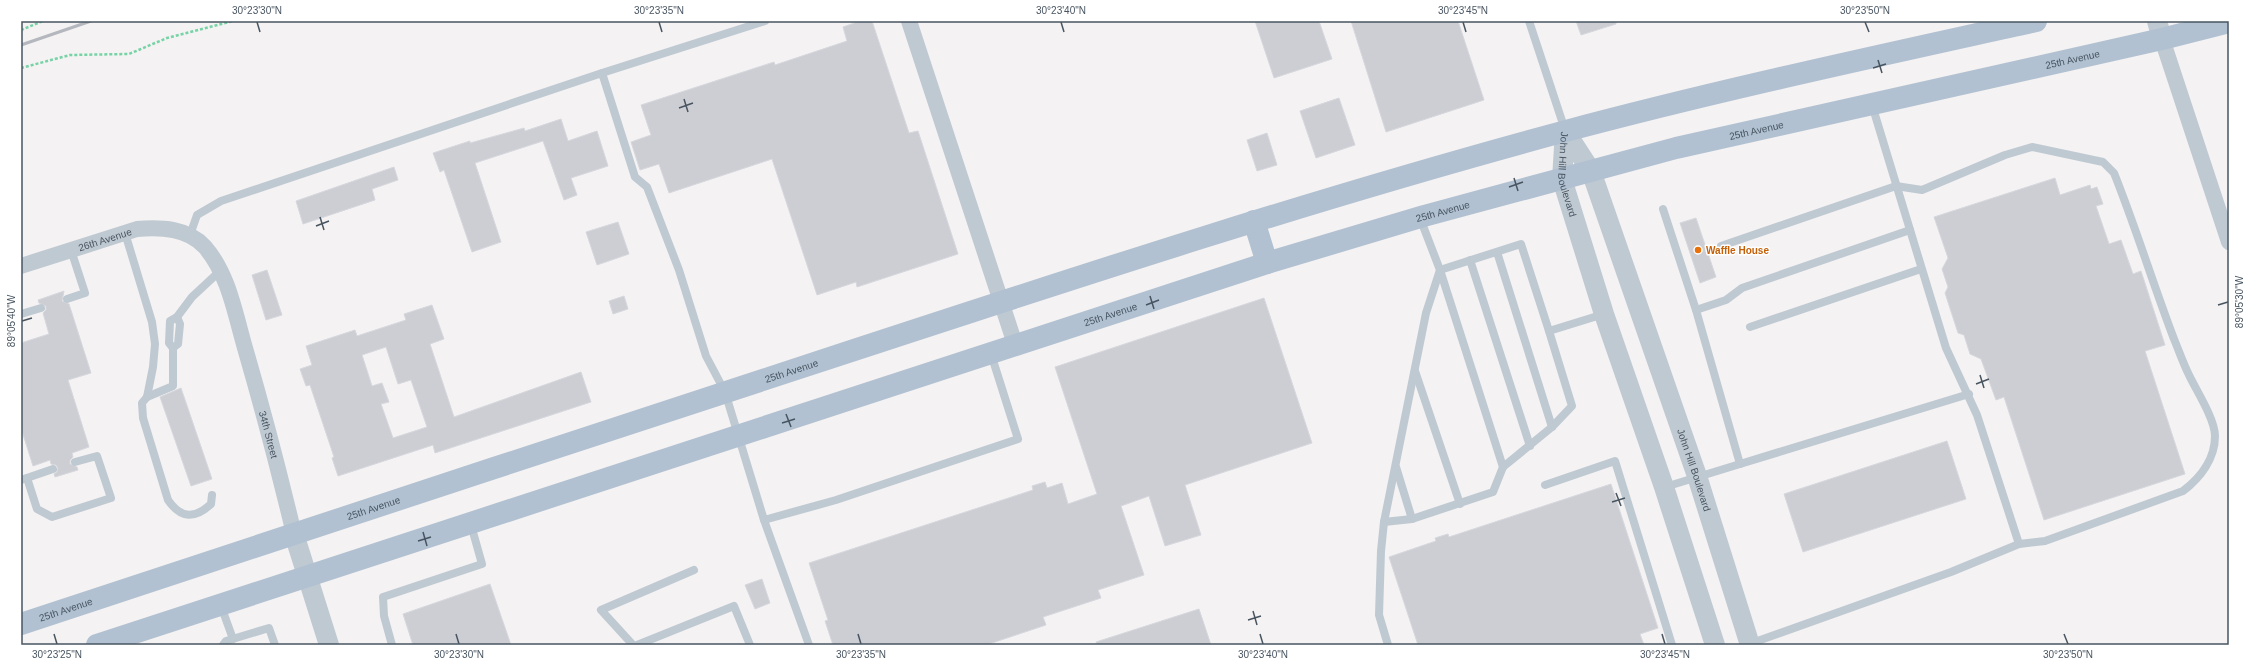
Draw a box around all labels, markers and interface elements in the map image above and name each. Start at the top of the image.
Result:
text: 30°23'30"N [232,5,282,16]
text: 30°23'35"N [634,5,684,16]
text: 30°23'40"N [1036,5,1086,16]
text: 30°23'45"N [1438,5,1488,16]
text: 30°23'50"N [1840,5,1890,16]
street label: 25th Avenue [2044,48,2101,71]
street label: 25th Avenue [1728,118,1785,141]
street label: John Hill Boulevard [1556,132,1579,218]
street label: 25th Avenue [1414,198,1471,224]
street label: 26th Avenue [77,225,133,253]
marker: Waffle House [1693,245,1703,255]
place label: Waffle House [1706,245,1769,256]
text: 89°05'30"W [2234,275,2245,328]
text: 89°05'40"W [6,294,17,347]
street label: 25th Avenue [1082,300,1139,328]
street label: 25th Avenue [763,357,820,384]
street label: 34th Street [257,409,281,460]
street label: John Hill Boulevard [1675,427,1713,512]
street label: 25th Avenue [345,494,402,522]
street label: 25th Avenue [38,595,94,623]
text: 30°23'25"N [32,649,82,660]
text: 30°23'30"N [434,649,484,660]
text: 30°23'35"N [836,649,886,660]
text: 30°23'40"N [1238,649,1288,660]
text: 30°23'45"N [1640,649,1690,660]
text: 30°23'50"N [2043,649,2093,660]

